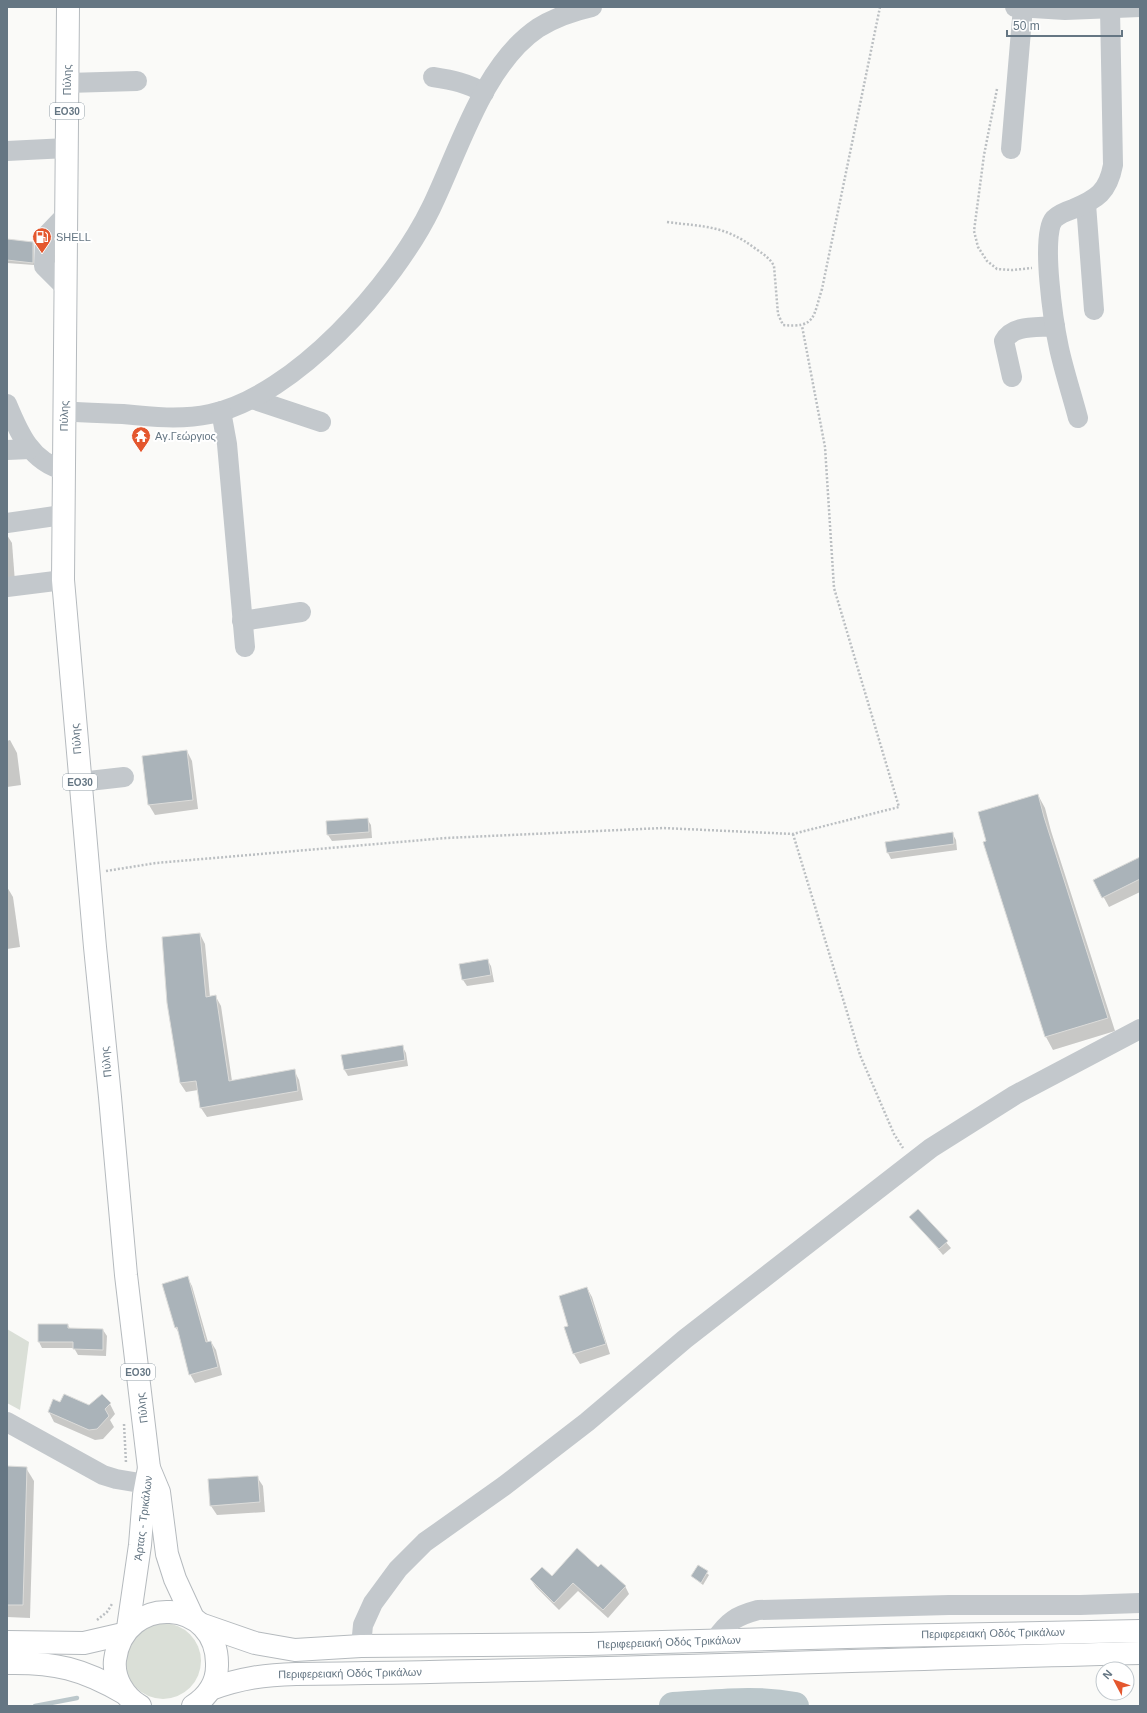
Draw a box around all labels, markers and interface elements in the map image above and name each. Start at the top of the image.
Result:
scale bar [1007,12,1122,38]
text: 50 m [1013,19,1040,33]
street label: Πύλης [61,65,73,95]
road number: ΕΟ30 [50,103,84,119]
fuel station icon: SHELL [31,226,53,254]
place label: SHELL [56,231,91,243]
street label: Πύλης [58,400,70,432]
temple icon: Αγ.Γεώργιος [130,425,152,453]
place label: Αγ.Γεώργιος [155,430,216,442]
street label: Πύλης [69,723,83,755]
road number: ΕΟ30 [63,774,97,790]
street label: Πύλης [98,1046,114,1078]
road number: ΕΟ30 [121,1364,155,1380]
street label: Πύλης [134,1392,150,1424]
street label: Άρτας - Τρικάλων [132,1474,154,1561]
street label: Περιφερειακή Οδός Τρικάλων [921,1626,1065,1640]
street label: Περιφερειακή Οδός Τρικάλων [597,1633,742,1651]
north arrow [1095,1661,1135,1701]
street label: Περιφερειακή Οδός Τρικάλων [278,1666,422,1680]
text: N [1100,1667,1115,1681]

